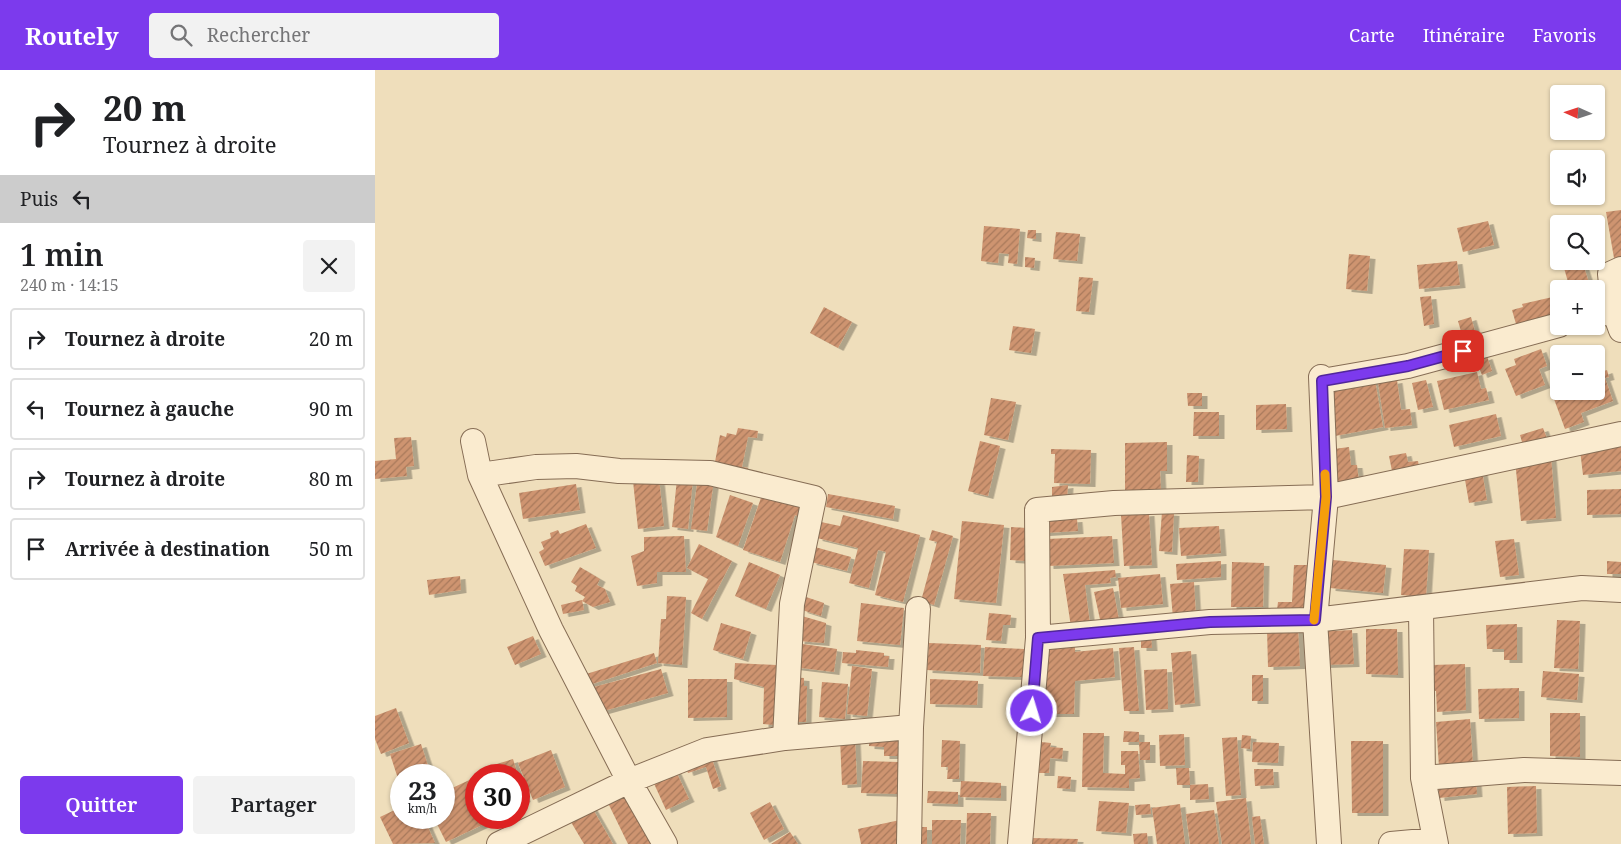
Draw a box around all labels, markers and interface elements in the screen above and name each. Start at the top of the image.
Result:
search box [149,13,499,58]
text: Routely [25,19,119,52]
icon: search [167,21,195,49]
text: Rechercher [207,22,310,48]
text: Carte [1349,23,1395,47]
text: Itinéraire [1423,23,1505,47]
text: Favoris [1533,23,1596,47]
text: 20 m [103,84,186,131]
north arrow [1550,85,1605,140]
map controls [1550,85,1605,400]
icon: right [20,90,85,155]
text: Tournez à droite [103,129,277,159]
button: sound [1550,150,1605,205]
icon: left [68,185,96,213]
text: Puis [20,186,58,212]
button: search [1550,215,1605,270]
text: 1 min [20,234,104,275]
button: close [303,240,355,292]
text: 240 m · 14:15 [20,274,119,296]
button: + [1550,280,1605,335]
icon: right [22,325,50,353]
text: Tournez à droite [65,326,225,352]
text: 20 m [309,326,353,352]
pin [1442,330,1484,372]
icon: arrive [1449,337,1477,365]
button: − [1550,345,1605,400]
icon: left [22,395,50,423]
text: Tournez à gauche [65,396,234,422]
text: 90 m [309,396,353,422]
icon: right [22,465,50,493]
text: Tournez à droite [65,466,225,492]
text: 80 m [309,466,353,492]
icon: arrive [22,535,50,563]
text: Arrivée à destination [65,536,270,562]
text: 50 m [309,536,353,562]
position arrow [1005,684,1057,736]
speed limit sign: 30 [465,764,530,829]
text: 23 [408,773,437,807]
button: Quitter [20,776,183,834]
button: Partager [193,776,355,834]
text: km/h [408,800,437,817]

